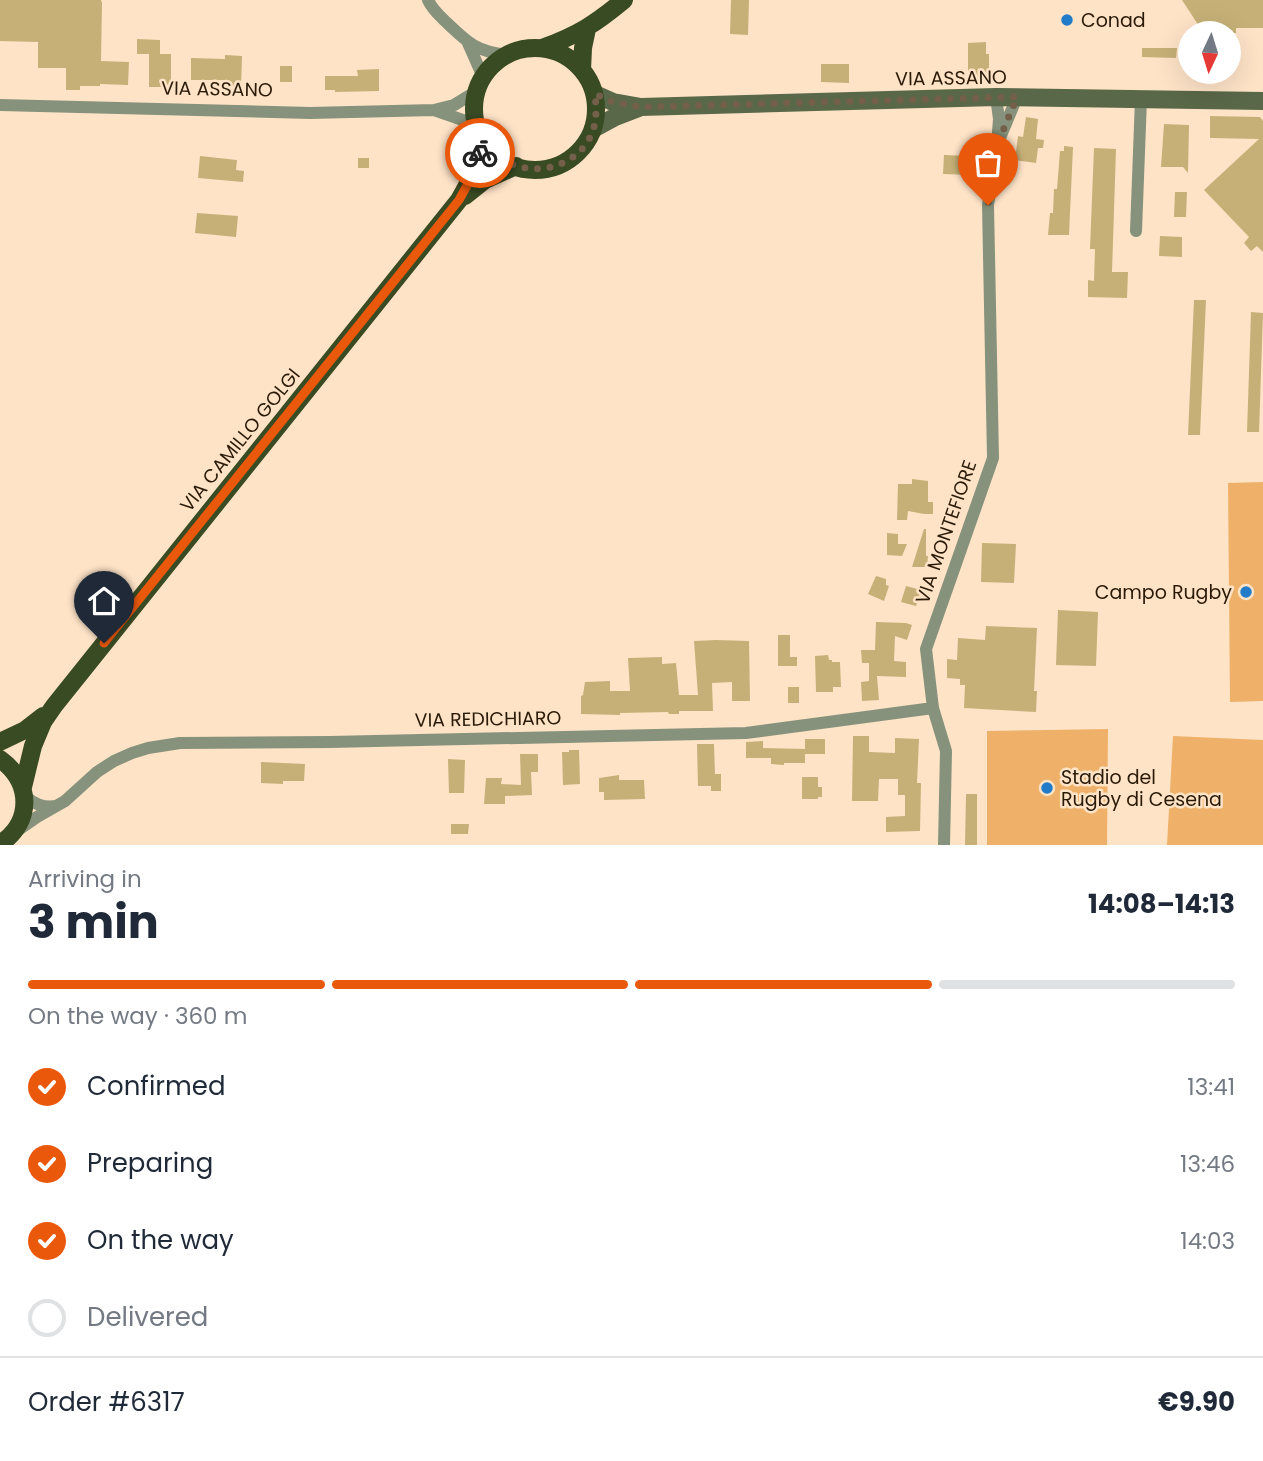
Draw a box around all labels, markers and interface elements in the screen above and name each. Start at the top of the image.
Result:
place label: Conad [1081,7,1146,34]
marker: Conad [1059,12,1075,28]
north arrow [1178,21,1241,84]
map controls [1178,21,1241,84]
street label: VIA ASSANO [895,64,1007,92]
street label: VIA ASSANO [161,75,273,103]
courier [445,118,515,188]
pin [958,133,1018,205]
icon: bike [461,134,499,172]
icon: bag [969,144,1007,182]
street label: VIA CAMILLO GOLGI [174,362,306,518]
street label: VIA MONTEFIORE [909,456,983,608]
pin [74,571,134,643]
place label: Campo Rugby [1095,579,1232,606]
icon: home [85,582,123,620]
marker: Campo Rugby [1238,584,1254,600]
street label: VIA REDICHIARO [414,704,562,734]
place label: Stadio del Rugby di Cesena [1061,764,1222,813]
marker: Stadio del Rugby di Cesena [1039,780,1055,796]
text: Arriving in [28,863,142,895]
text: 14:08–14:13 [1088,886,1235,922]
text: 3 min [28,890,159,954]
text: On the way · 360 m [28,1000,247,1032]
icon: check [28,1068,66,1106]
text: Confirmed [87,1068,225,1104]
text: 13:41 [1187,1071,1235,1103]
icon: check [28,1145,66,1183]
text: Preparing [87,1145,213,1181]
text: 13:46 [1180,1148,1235,1180]
icon: check [28,1222,66,1260]
text: On the way [87,1222,234,1258]
text: 14:03 [1180,1225,1235,1257]
text: Delivered [87,1299,208,1335]
text: Order #6317 [28,1384,185,1420]
text: €9.90 [1158,1384,1235,1420]

